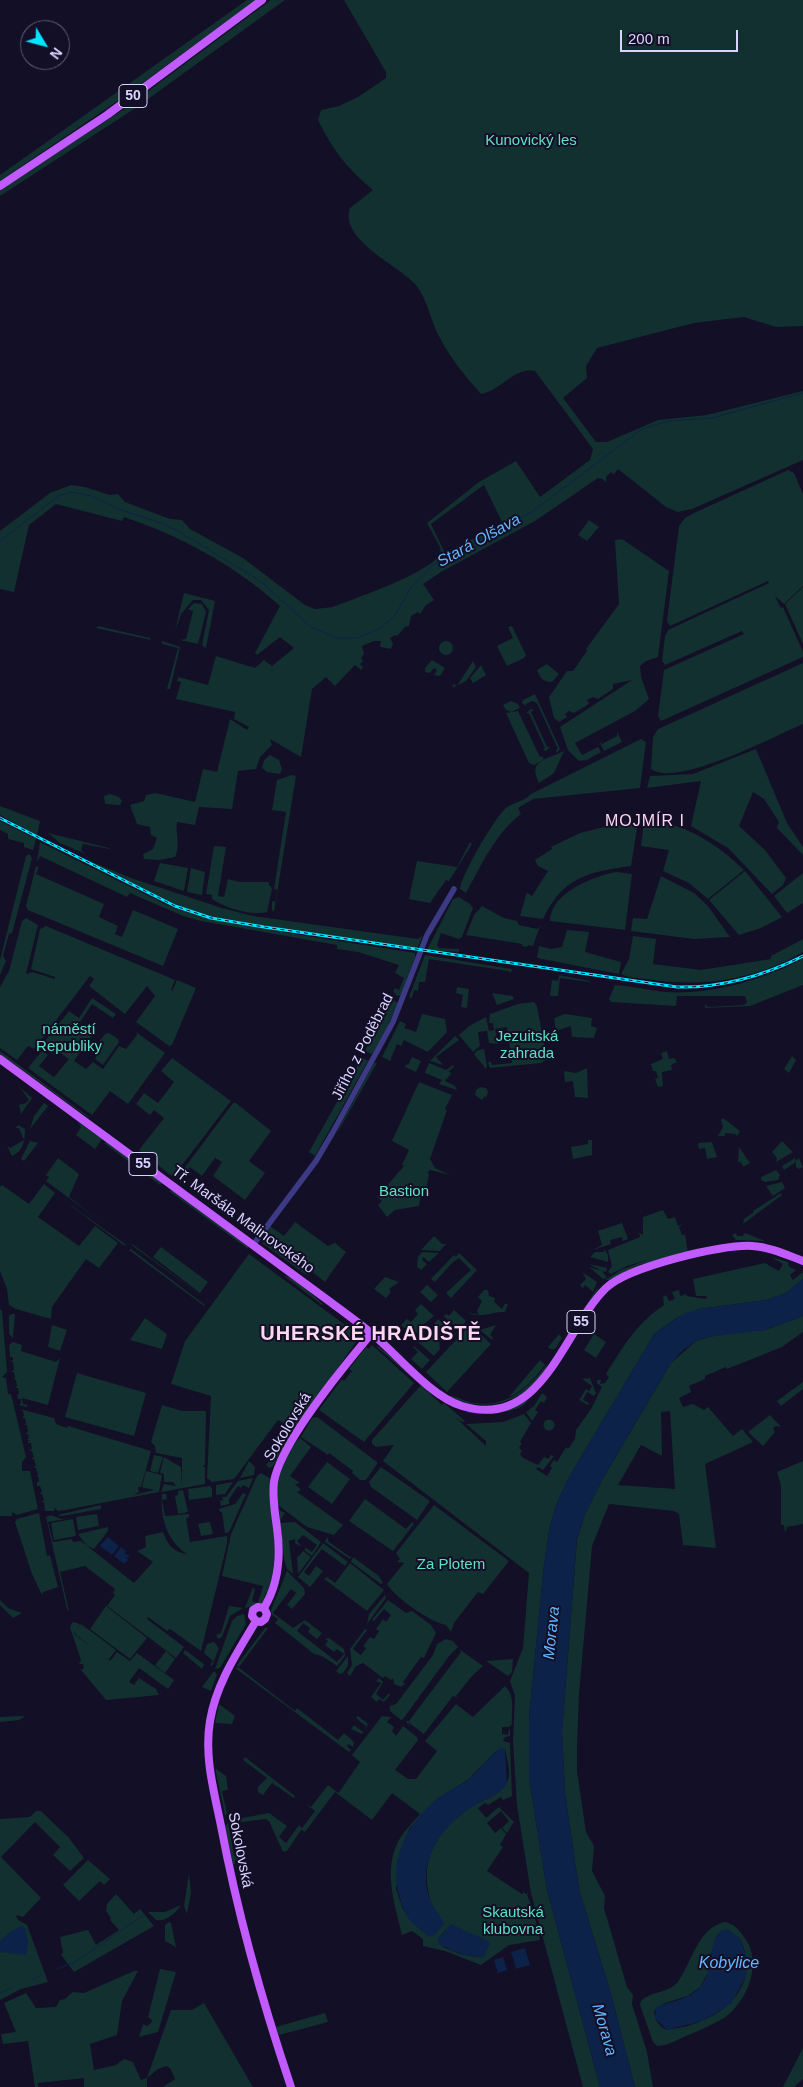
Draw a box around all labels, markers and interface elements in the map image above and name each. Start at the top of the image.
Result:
north arrow [20,20,70,70]
scale bar [623,20,740,52]
text: 200 m [628,30,670,47]
text: N [47,45,66,62]
road number: 50 [119,84,147,108]
park label: Kunovický les [485,132,577,150]
water label: Stará Olšava [434,510,524,572]
district label: MOJMÍR I [604,812,686,832]
street label: Jiřího z Poděbrad [328,991,398,1103]
park label: náměstí Republiky [36,1021,102,1056]
park label: Jezuitská zahrada [496,1028,558,1063]
road number: 55 [129,1152,157,1176]
street label: Tř. Maršála Malinovského [168,1162,318,1278]
park label: Bastion [379,1183,429,1201]
road number: 55 [567,1310,595,1334]
district label: UHERSKÉ HRADIŠTĚ [258,1322,484,1346]
street label: Sokolovská [261,1389,315,1465]
park label: Za Plotem [417,1556,485,1574]
water label: Morava [540,1605,564,1661]
street label: Sokolovská [224,1811,256,1889]
park label: Skautská klubovna [482,1904,544,1939]
water label: Kobylice [699,1954,759,1974]
water label: Morava [587,2002,621,2058]

